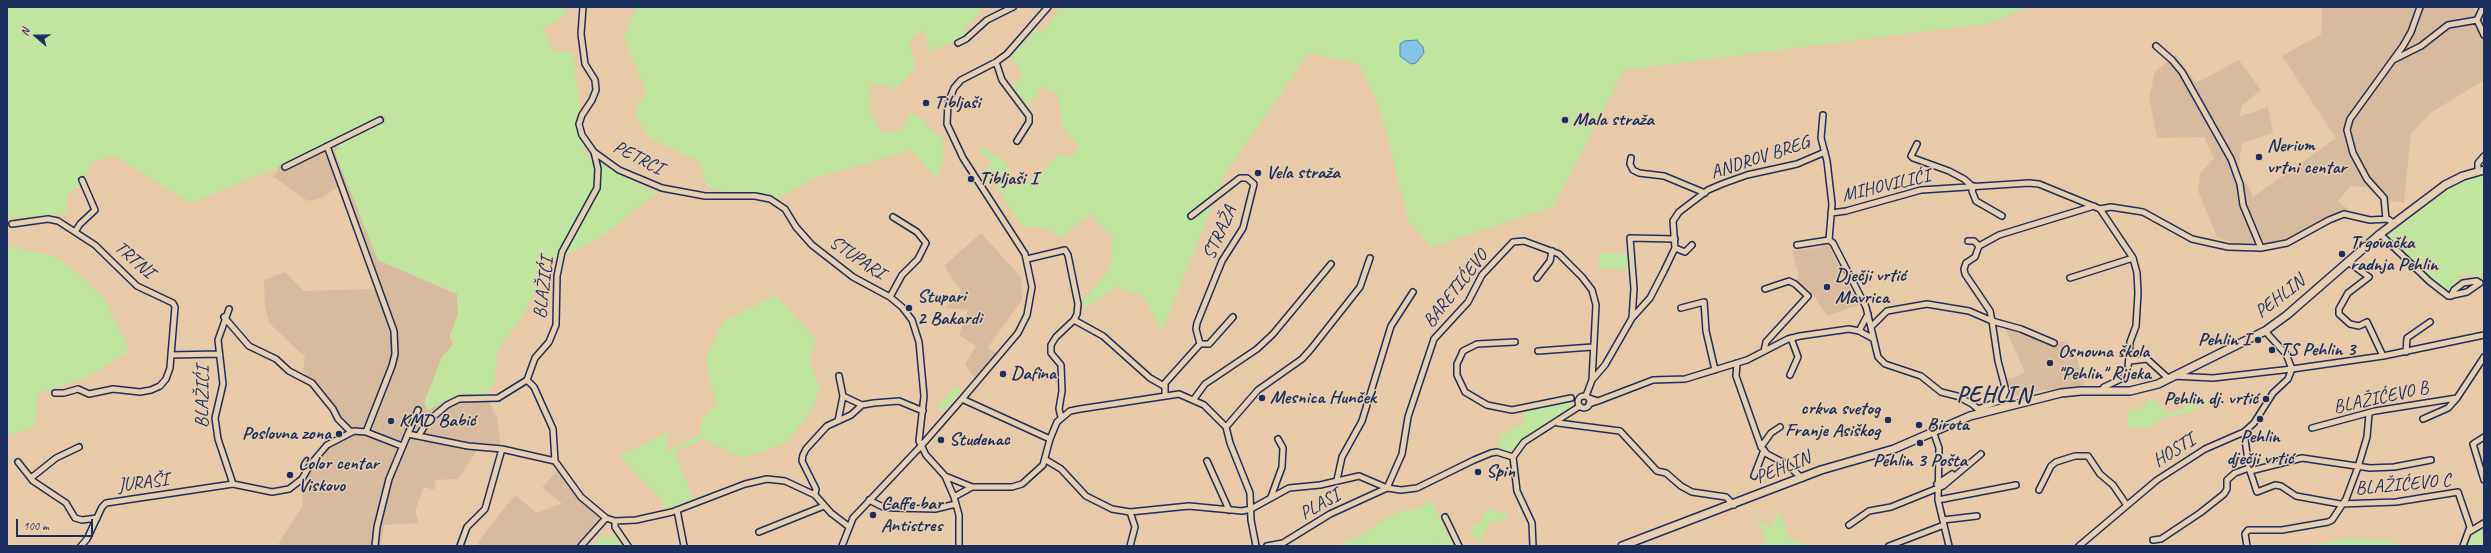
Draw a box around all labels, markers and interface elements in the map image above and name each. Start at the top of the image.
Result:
north arrow [16,16,56,56]
text: N [17,26,32,37]
place label: Tibljaši [934,92,980,114]
marker: Tibljaši [921,98,931,108]
place label: Mala straža [1573,109,1654,131]
marker: Mala straža [1560,115,1570,125]
street label: ANDROV BREG [1708,131,1812,185]
place label: Nerium vrtni centar [2267,135,2346,179]
street label: PETRCI [609,136,667,180]
marker: Nerium vrtni centar [2254,152,2264,162]
place label: Vela straža [1266,162,1340,184]
street label: MIHOVILIĆI [1840,165,1932,207]
place label: Tibljaši I [979,168,1038,190]
marker: Vela straža [1253,168,1263,178]
marker: Tibljaši I [966,174,976,184]
street label: STRAŽA [1198,203,1242,263]
street label: STUPARI [825,231,889,285]
place label: Trgovačka radnja Pehlin [2350,232,2438,276]
street label: TRTNI [109,236,159,284]
street label: BARETIĆEVO [1419,246,1493,332]
marker: Trgovačka radnja Pehlin [2337,249,2347,259]
street label: BLAŽIĆI [529,256,559,320]
place label: Dječji vrtić Mavrica [1835,265,1906,309]
street label: PEHLIN [2251,271,2309,323]
marker: Dječji vrtić Mavrica [1822,282,1832,292]
place label: Stupari 2 Bakardi [917,286,982,330]
marker: Stupari 2 Bakardi [904,303,914,313]
place label: Pehlin I [2198,329,2250,351]
marker: Pehlin I [2253,335,2263,345]
place label: TS Pehlin 3 [2280,339,2355,361]
place label: Osnovna škola "Pehlin" Rijeka [2058,341,2151,385]
marker: TS Pehlin 3 [2267,345,2277,355]
marker: Osnovna škola "Pehlin" Rijeka [2045,358,2055,368]
place label: Dafina [1011,363,1056,385]
street label: BLAŽIĆI [191,366,215,428]
marker: Dafina [998,369,1008,379]
street label: BLAŽIĆEVO B [2331,377,2431,419]
district label: PEHLIN [1956,382,2032,410]
place label: Mesnica Hunček [1270,387,1376,409]
place label: Pehlin dj. vrtić [2164,388,2258,410]
marker: Mesnica Hunček [1257,393,1267,403]
marker: Pehlin dj. vrtić [2261,394,2271,404]
place label: crkva svetog Franje Asiškog [1785,398,1880,442]
place label: KMD Babić [399,410,476,432]
place label: Birota [1927,414,1969,436]
marker: Pehlin dječji vrtić [2255,414,2265,424]
marker: crkva svetog Franje Asiškog [1883,415,1893,425]
marker: KMD Babić [386,416,396,426]
marker: Birota [1914,420,1924,430]
place label: Poslovna zona [242,423,331,445]
place label: Pehlin dječji vrtić [2226,426,2294,470]
marker: Poslovna zona [334,429,344,439]
place label: Studenac [949,429,1010,451]
street label: HOSTI [2149,429,2199,473]
marker: Studenac [936,435,946,445]
marker: Pehlin 3 Pošta [1915,438,1925,448]
street label: PEHLIN [1752,447,1814,489]
place label: Pehlin 3 Pošta [1873,450,1967,472]
place label: Color centar Viskovo [298,453,379,497]
place label: Spin [1486,461,1515,483]
marker: Spin [1473,467,1483,477]
street label: JURAŠI [116,469,170,497]
street label: BLAŽIĆEVO C [2354,469,2452,501]
marker: Color centar Viskovo [285,470,295,480]
street label: PLASI [1296,484,1344,526]
place label: Caffe bar Antistres [881,493,943,537]
marker: Caffe bar Antistres [868,510,878,520]
scale bar [18,511,95,537]
text: 100 m [23,518,49,534]

